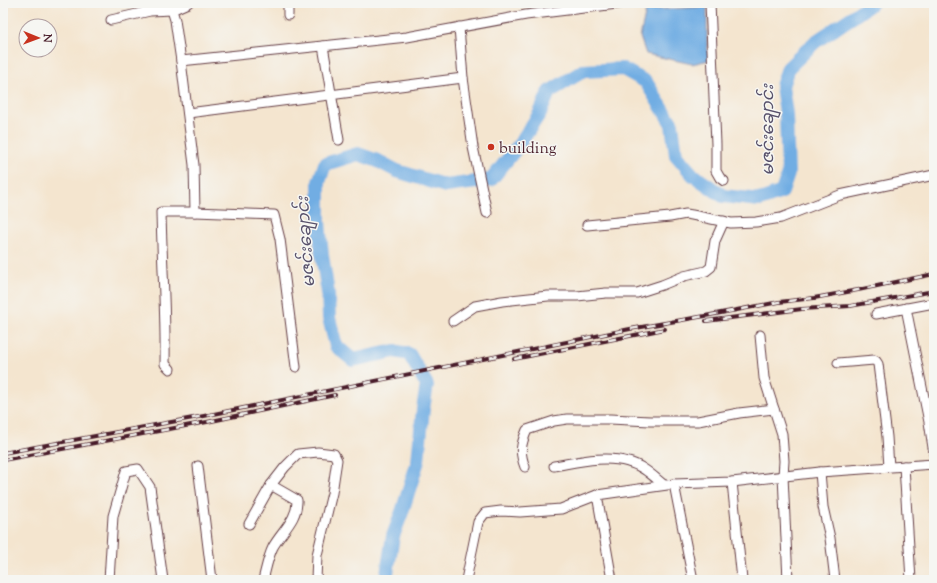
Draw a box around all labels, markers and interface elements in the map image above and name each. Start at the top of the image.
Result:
north arrow [18,18,58,58]
text: N [39,33,55,43]
water label: မဇင်းချောင်း [755,83,781,176]
place label: building [499,138,557,161]
marker: building [486,142,496,152]
water label: မဇင်းချောင်း [290,194,322,288]

